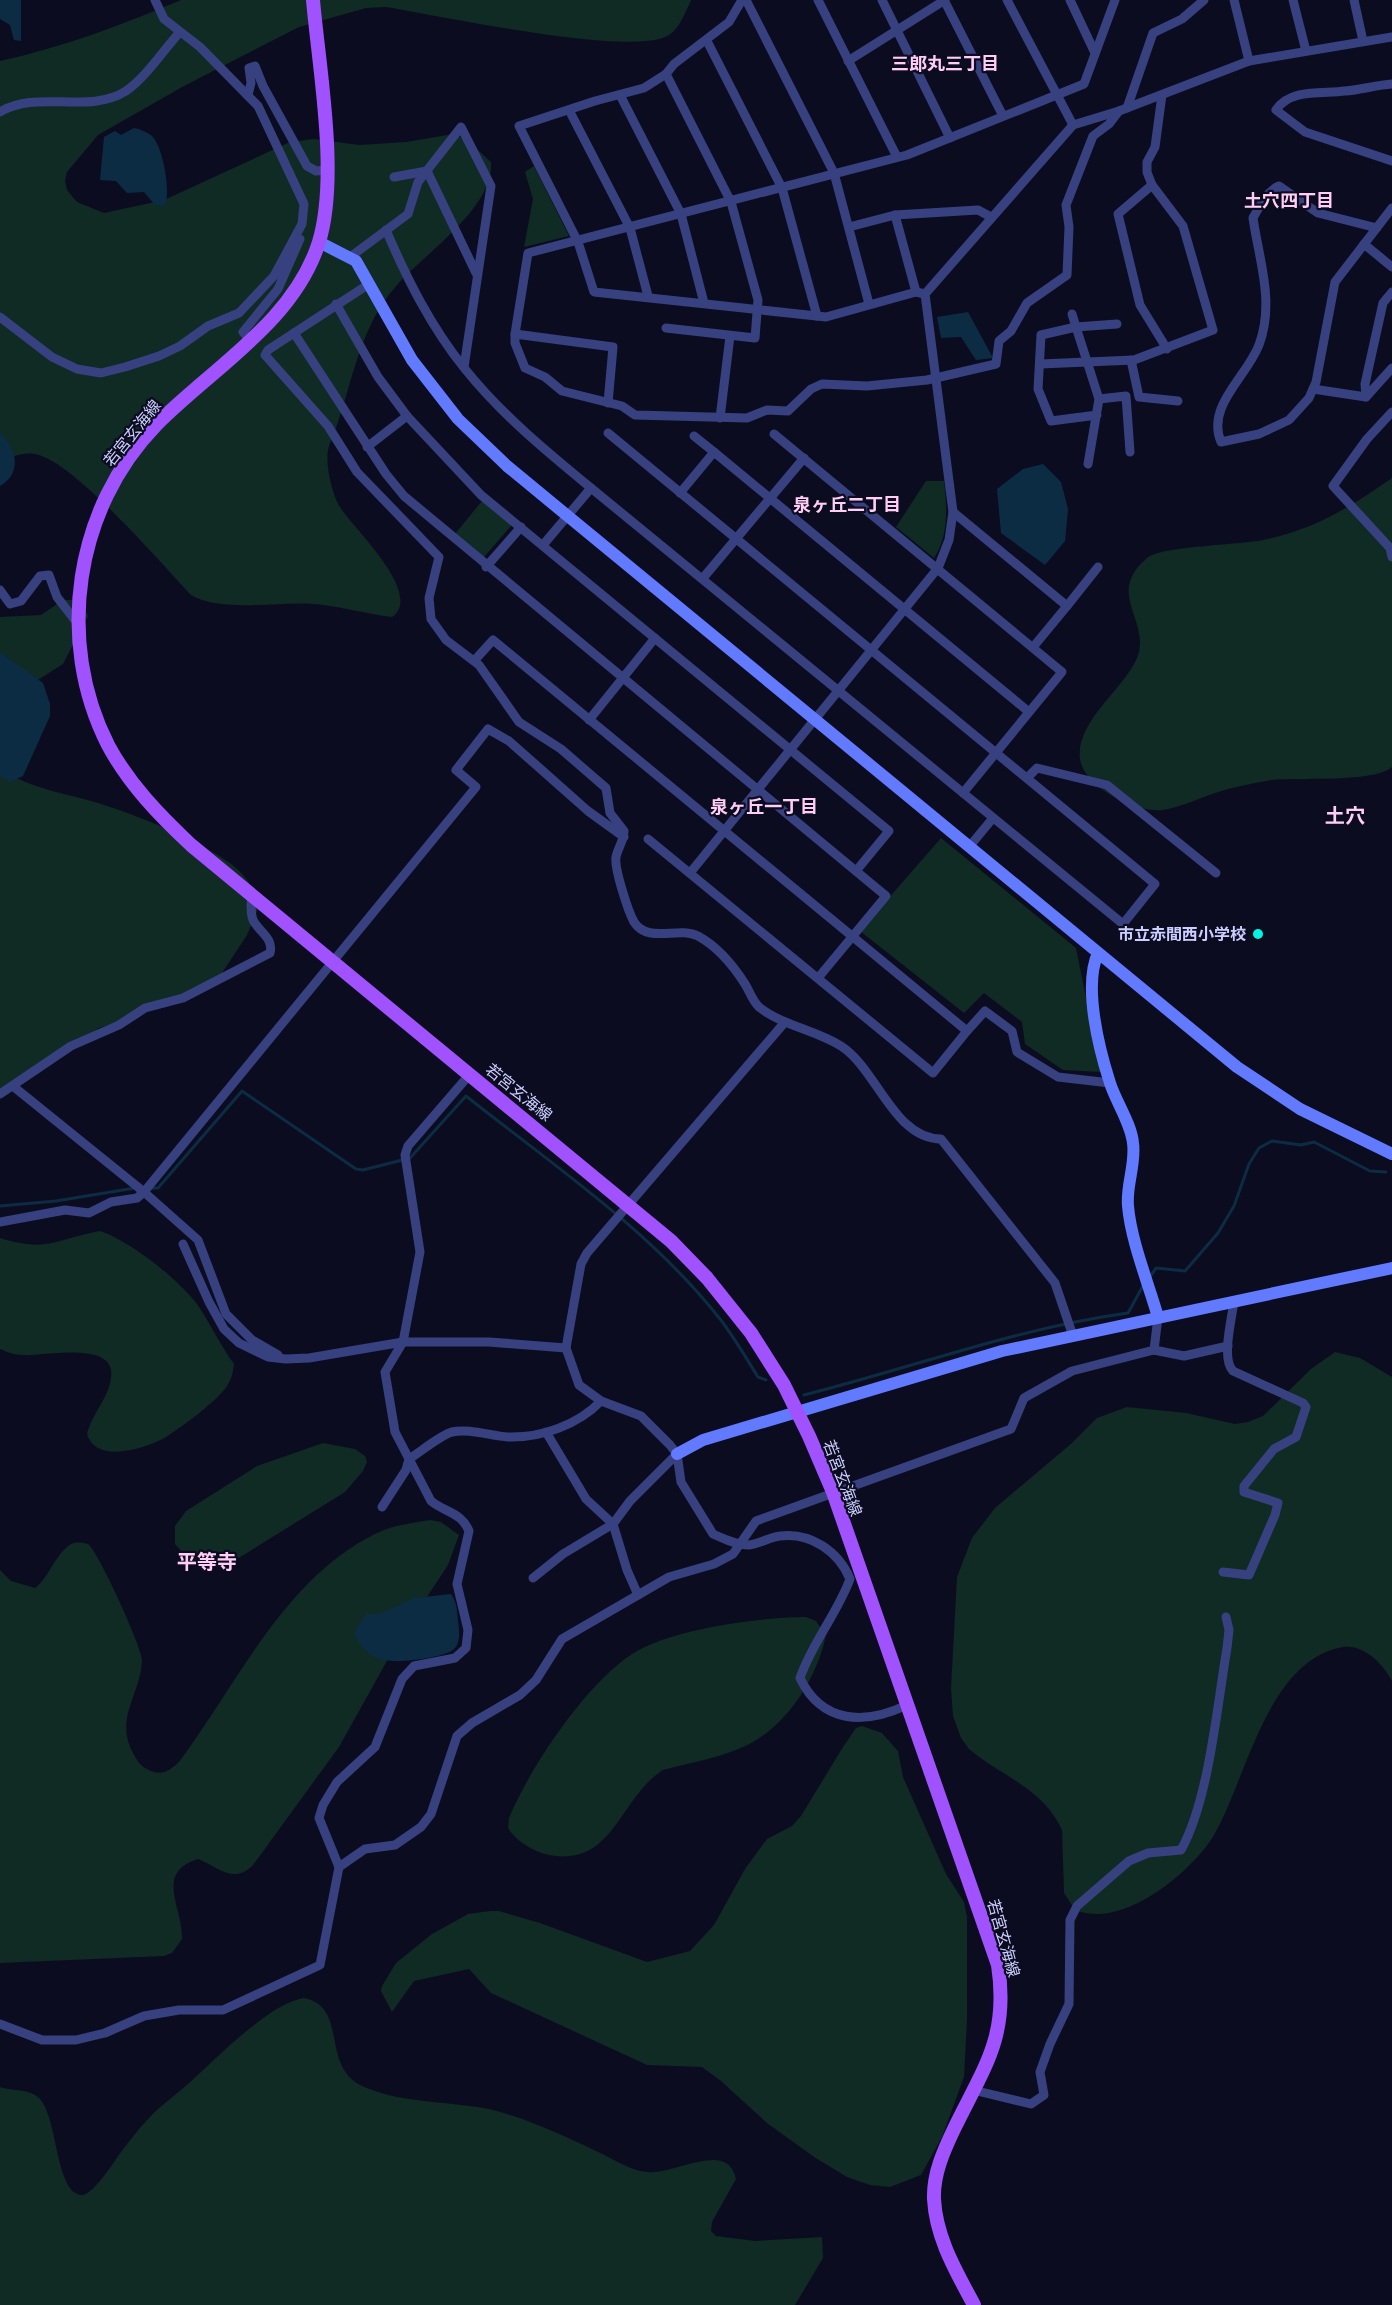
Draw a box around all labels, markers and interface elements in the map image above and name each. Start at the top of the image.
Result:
district label: 三郎丸三丁目 [891,53,999,74]
district label: 土穴四丁目 [1244,190,1334,211]
street label: 若宮玄海線 [100,396,165,470]
district label: 泉ヶ丘二丁目 [793,494,901,515]
district label: 泉ヶ丘一丁目 [710,796,818,817]
district label: 土穴 [1325,804,1365,828]
place label: 市立赤間西小学校 [1118,925,1246,944]
marker: 市立赤間西小学校 [1251,927,1265,941]
street label: 若宮玄海線 [482,1060,556,1125]
street label: 若宮玄海線 [819,1437,866,1519]
district label: 平等寺 [177,1550,237,1574]
street label: 若宮玄海線 [983,1897,1024,1979]

